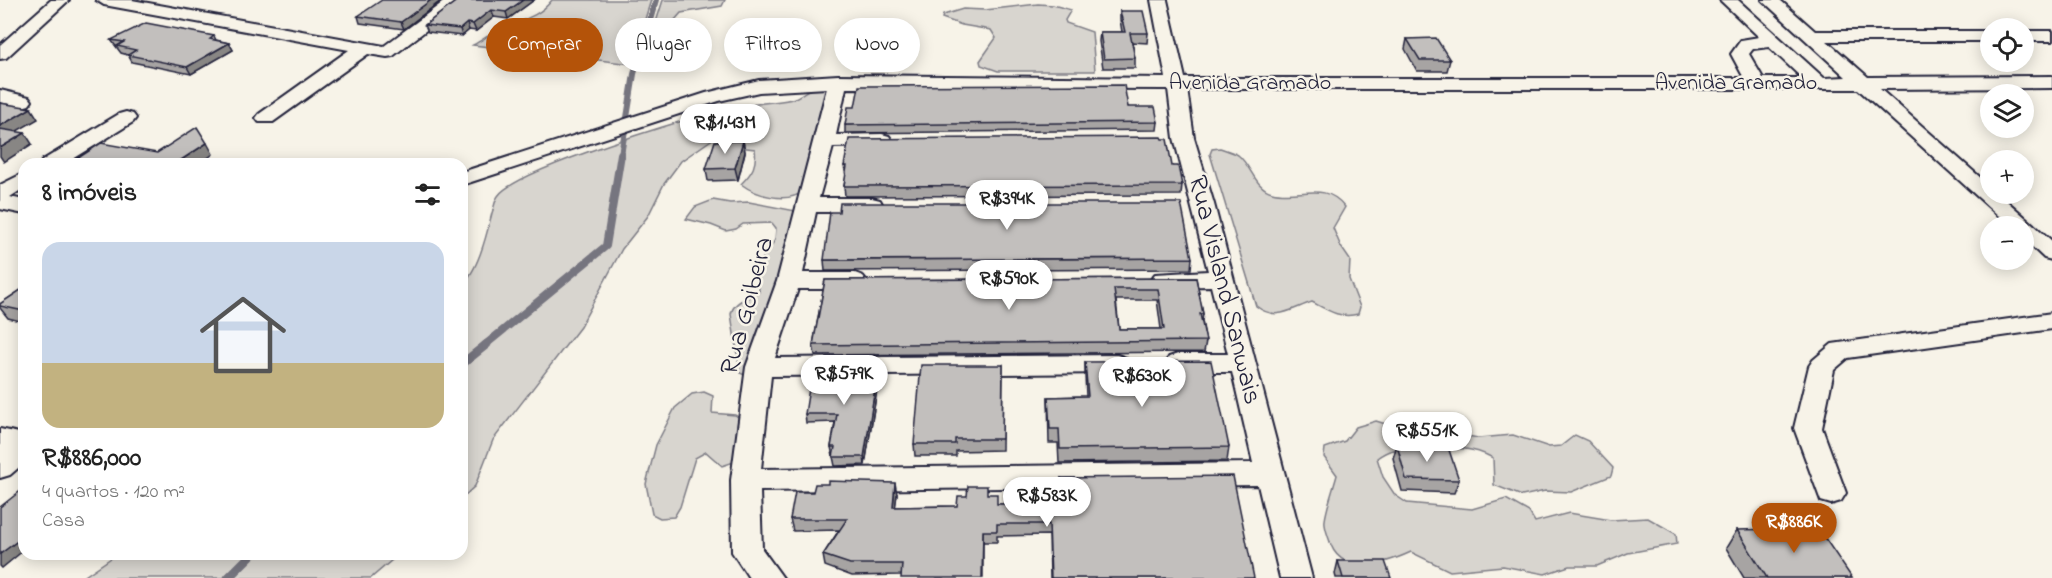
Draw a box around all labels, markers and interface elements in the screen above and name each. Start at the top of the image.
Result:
chip: Comprar [486,18,603,72]
chip: Alugar [615,18,712,72]
chip: Filtros [724,18,822,72]
chip: Novo [834,18,920,72]
map controls [1980,18,2034,270]
button: locate [1980,18,2034,72]
street label: Avenida Gramado [1169,68,1331,100]
street label: Avenida Gramado [1655,68,1817,100]
button: layers [1980,84,2034,138]
pin: R$1.43M [670,104,780,155]
text: R$1.43M [694,109,756,138]
button: + [1980,150,2034,204]
street label: Rua Visland Sanwais [1177,171,1271,409]
text: 8 imóveis [42,175,137,213]
icon: filters [411,178,444,211]
pin: R$394K [958,180,1056,231]
text: R$394K [979,185,1035,214]
button: − [1980,216,2034,270]
street label: Rua Goibeira [711,233,785,379]
pin: R$590K [960,260,1058,311]
text: R$590K [980,265,1038,294]
icon: home [189,281,297,389]
pin: R$579K [795,355,893,406]
pin: R$630K [1093,357,1191,408]
text: R$579K [815,360,873,389]
text: R$630K [1113,362,1171,391]
pin: R$551K [1378,412,1476,463]
text: R$551K [1396,417,1458,446]
text: R$886,000 [42,440,141,478]
pin: R$583K [998,477,1096,528]
text: 4 quartos · 120 m² [42,478,185,507]
text: R$583K [1017,482,1077,511]
pin: R$886K [1745,503,1843,554]
text: Casa [42,507,85,536]
text: R$886K [1766,508,1822,537]

